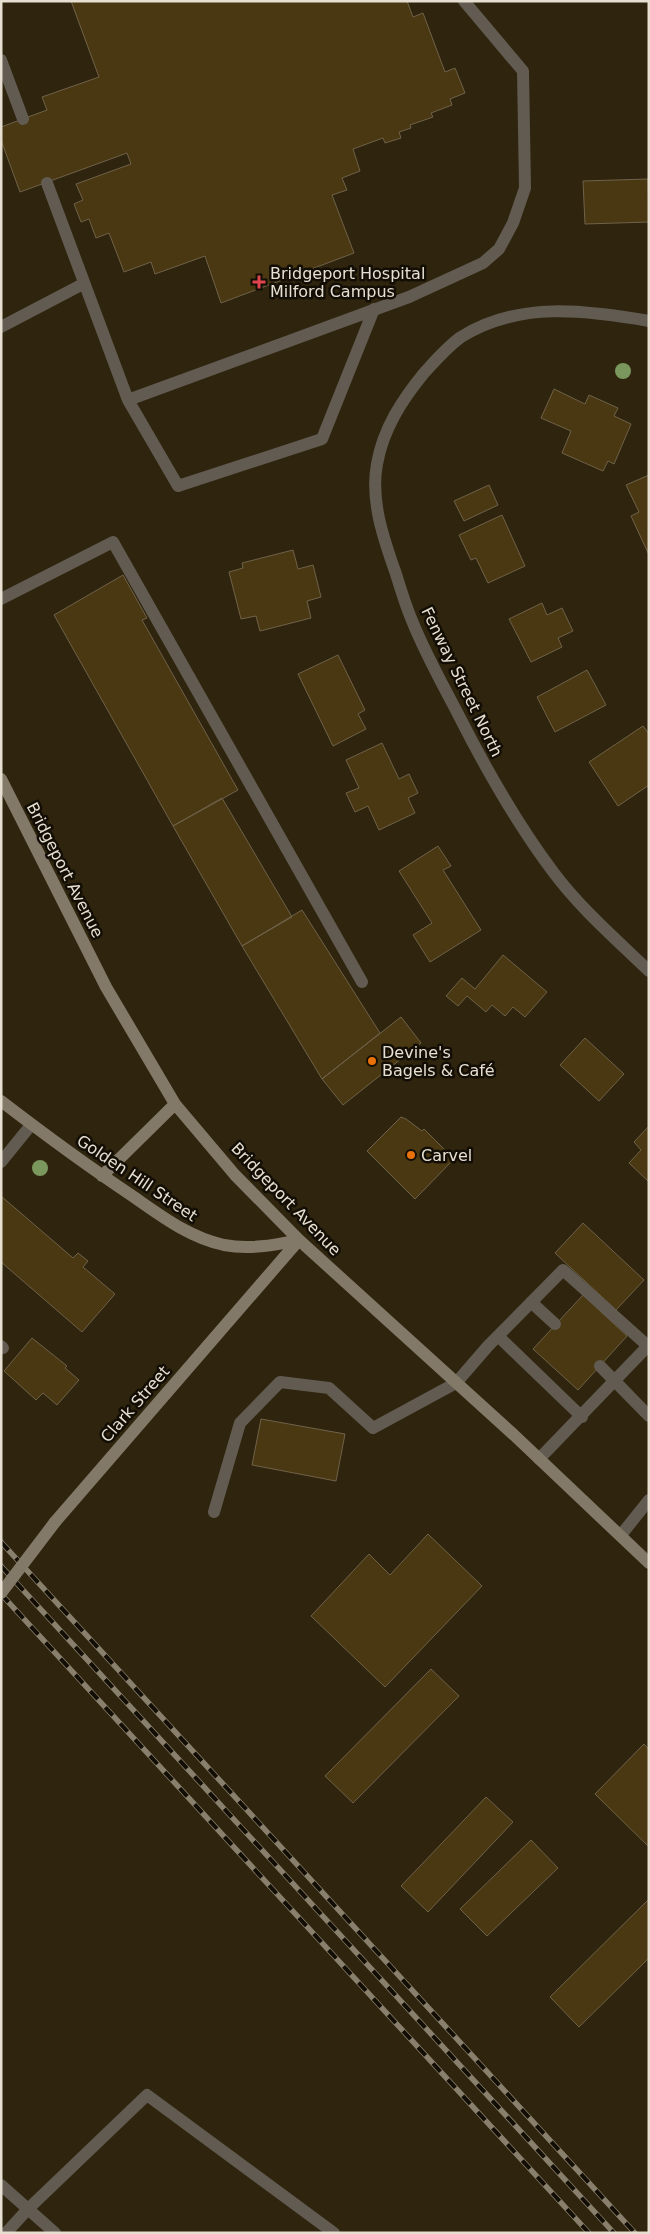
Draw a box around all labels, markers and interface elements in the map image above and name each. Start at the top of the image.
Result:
place label: Bridgeport Hospital Milford Campus [270,264,425,301]
marker: Bridgeport Hospital Milford Campus [252,275,266,289]
street label: Fenway Street North [417,604,507,760]
street label: Bridgeport Avenue [23,799,107,941]
place label: Devine's Bagels & Café [382,1043,495,1080]
marker: Devine's Bagels & Café [366,1055,378,1067]
street label: Golden Hill Street [73,1131,201,1225]
street label: Bridgeport Avenue [227,1139,345,1259]
place label: Carvel [421,1146,472,1165]
marker: Carvel [405,1149,417,1161]
street label: Clark Street [97,1362,173,1446]

